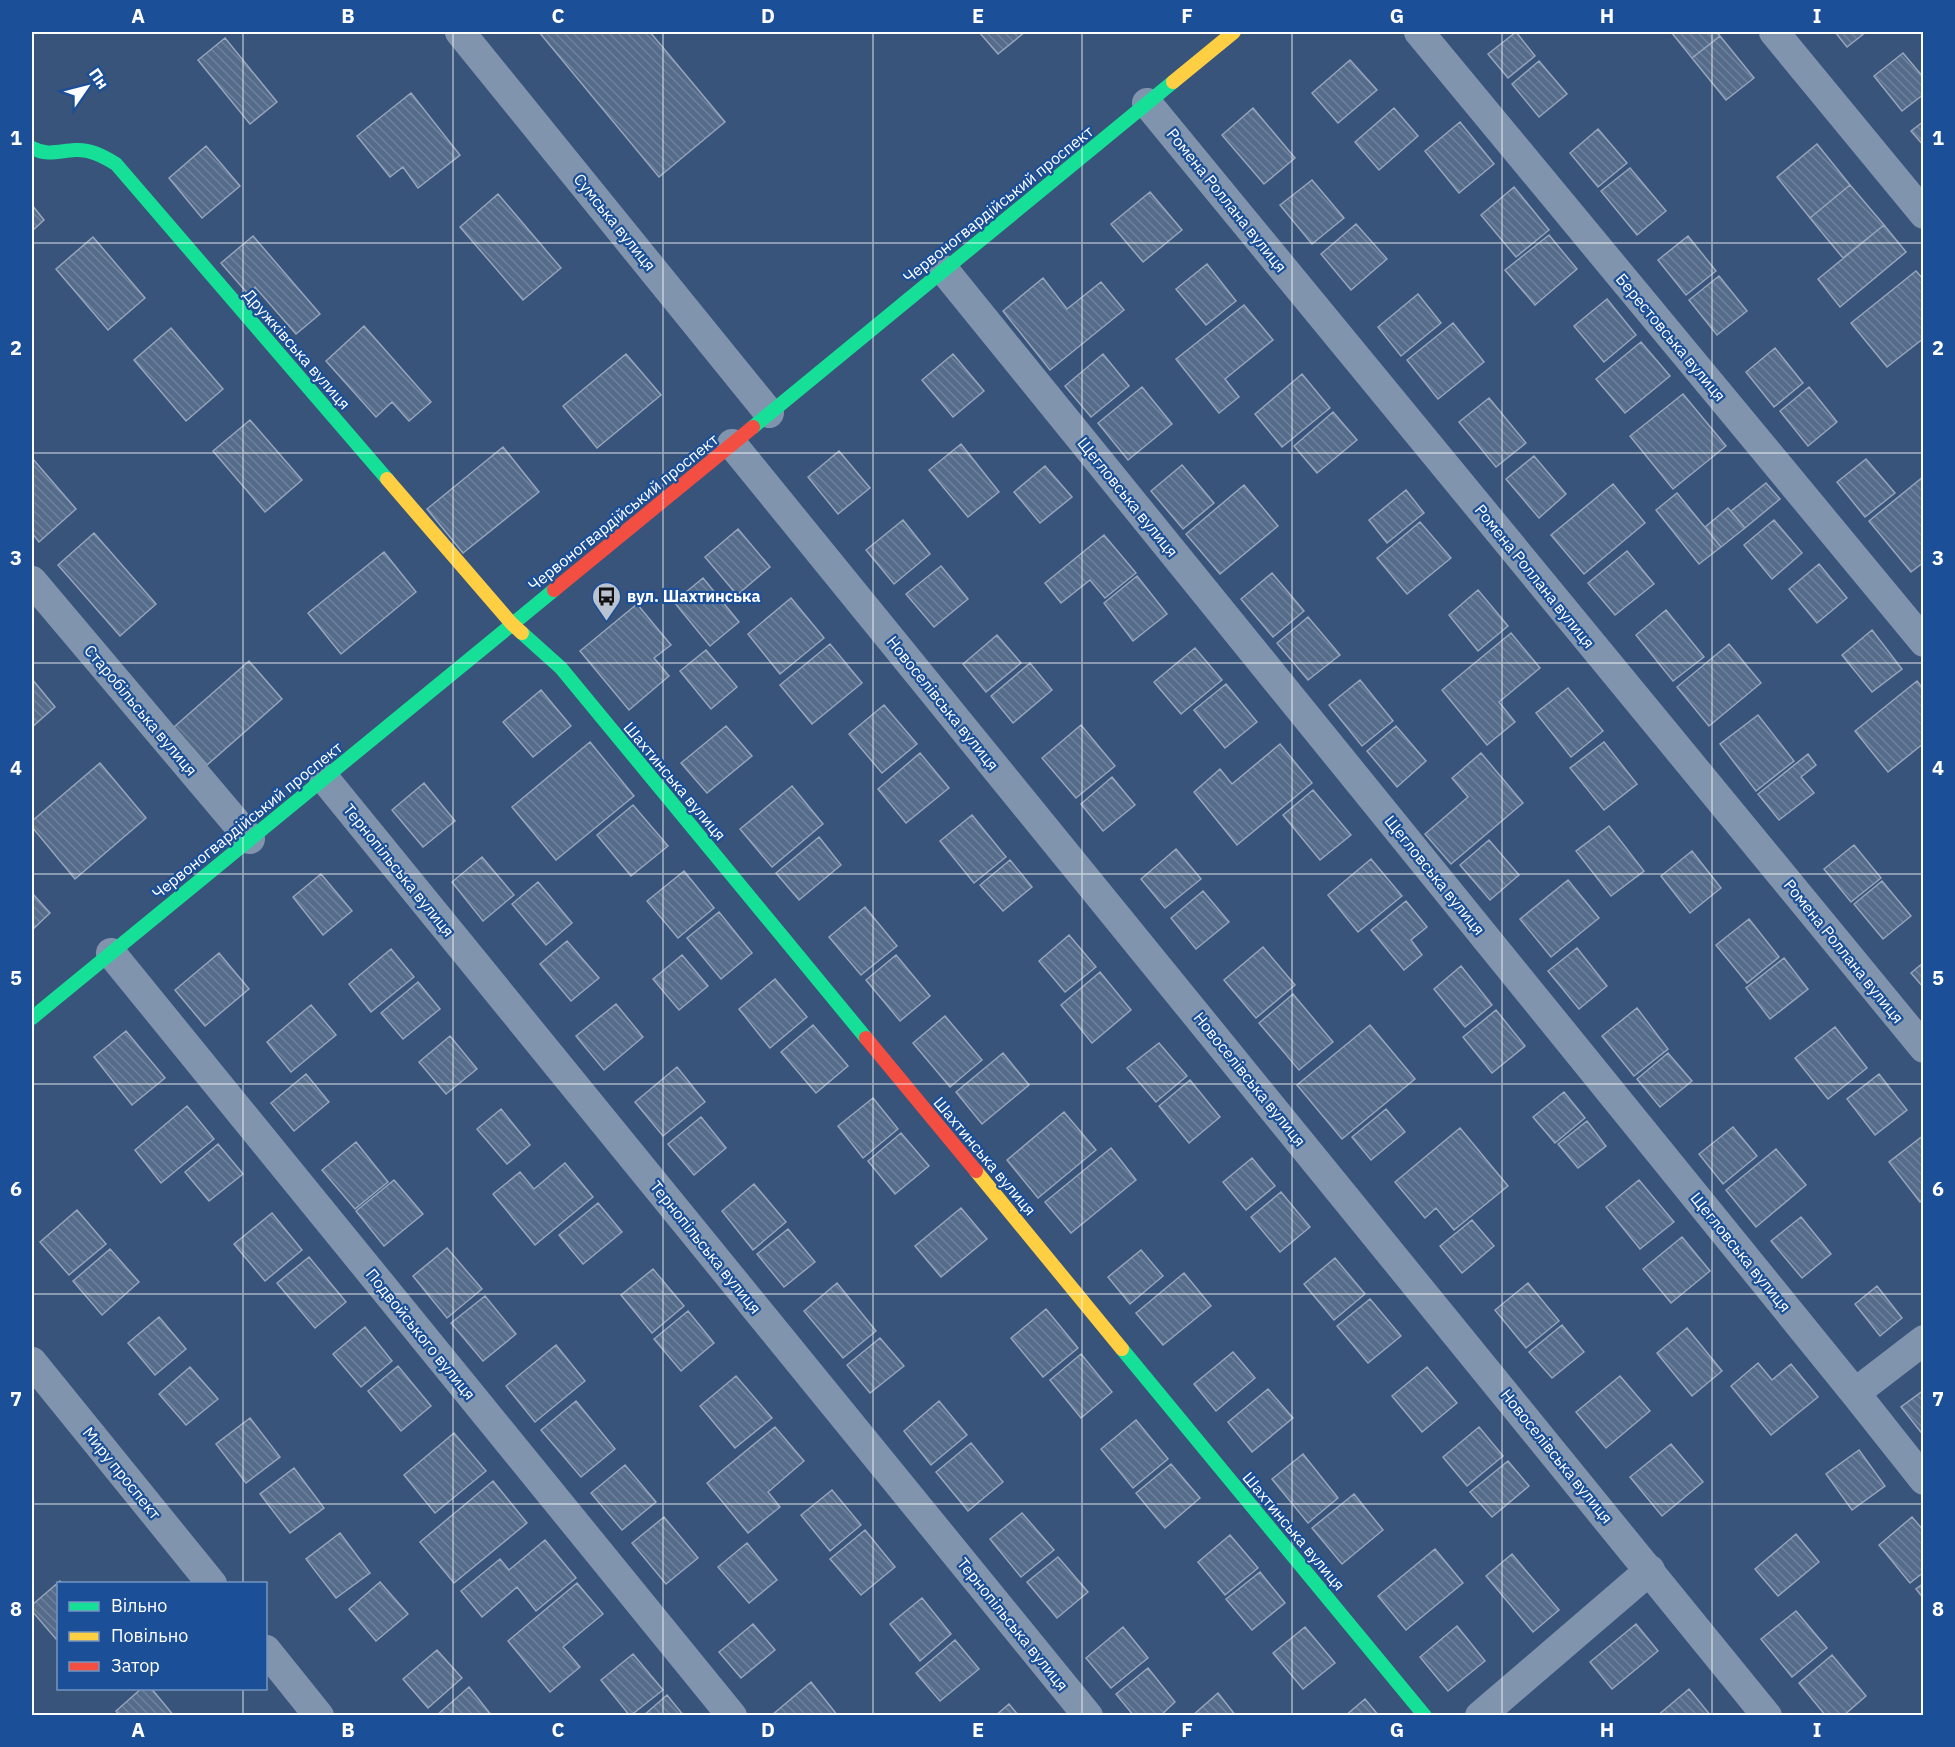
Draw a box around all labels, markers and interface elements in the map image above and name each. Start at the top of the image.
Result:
text: A [131,2,145,29]
text: B [341,2,355,29]
text: C [551,2,565,29]
text: D [761,2,775,29]
text: E [972,2,984,29]
text: F [1181,2,1193,29]
text: G [1390,2,1404,29]
text: H [1600,2,1614,29]
text: I [1813,2,1821,29]
north arrow [57,57,117,117]
text: Пн [85,64,114,93]
street label: Червоногвардійський проспект [899,121,1097,287]
text: 1 [10,124,22,151]
street label: Ромена Роллана вулиця [1163,124,1291,276]
text: 1 [1932,124,1944,151]
street label: Сумська вулиця [570,169,660,275]
street label: Берестовська вулиця [1612,269,1730,405]
street label: Дружківська вулиця [239,285,355,413]
text: 2 [10,334,22,361]
text: 2 [1932,334,1944,361]
street label: Червоногвардійський проспект [524,429,722,595]
street label: Щегловська вулиця [1074,433,1182,561]
street label: Ромена Роллана вулиця [1471,500,1599,652]
text: 3 [10,544,22,571]
text: 3 [1932,544,1944,571]
bus stop icon: вул. Шахтинська [590,580,622,622]
place label: вул. Шахтинська [627,586,761,606]
street label: Новоселівська вулиця [883,632,1003,774]
street label: Старобільська вулиця [80,640,202,780]
street label: Шахтинська вулиця [619,718,731,844]
street label: Червоногвардійський проспект [148,737,346,903]
text: 4 [10,754,22,781]
text: 4 [1932,754,1944,781]
street label: Тернопільська вулиця [339,799,459,941]
street label: Щегловська вулиця [1381,811,1489,939]
street label: Ромена Роллана вулиця [1780,875,1908,1027]
text: 5 [10,964,22,991]
text: 5 [1932,964,1944,991]
street label: Новоселівська вулиця [1190,1008,1310,1150]
street label: Шахтинська вулиця [929,1093,1041,1219]
text: 6 [10,1175,22,1202]
text: 6 [1932,1175,1944,1202]
street label: Тернопільська вулиця [646,1176,766,1318]
street label: Щегловська вулиця [1687,1188,1795,1316]
street label: Подвойського вулиця [362,1264,480,1404]
text: 7 [10,1385,22,1412]
street label: Новоселівська вулиця [1497,1385,1617,1527]
text: 7 [1932,1385,1944,1412]
street label: Миру проспект [79,1423,166,1524]
street label: Шахтинська вулиця [1238,1468,1350,1594]
street label: Тернопільська вулиця [953,1553,1073,1695]
legend [57,1582,267,1690]
text: Вільно [111,1594,167,1617]
text: 8 [10,1595,22,1622]
text: 8 [1932,1595,1944,1622]
text: Повільно [111,1624,188,1647]
text: Затор [111,1654,160,1677]
text: A [131,1716,145,1743]
text: B [341,1716,355,1743]
text: C [551,1716,565,1743]
text: D [761,1716,775,1743]
text: E [972,1716,984,1743]
text: F [1181,1716,1193,1743]
text: G [1390,1716,1404,1743]
text: H [1600,1716,1614,1743]
text: I [1813,1716,1821,1743]

